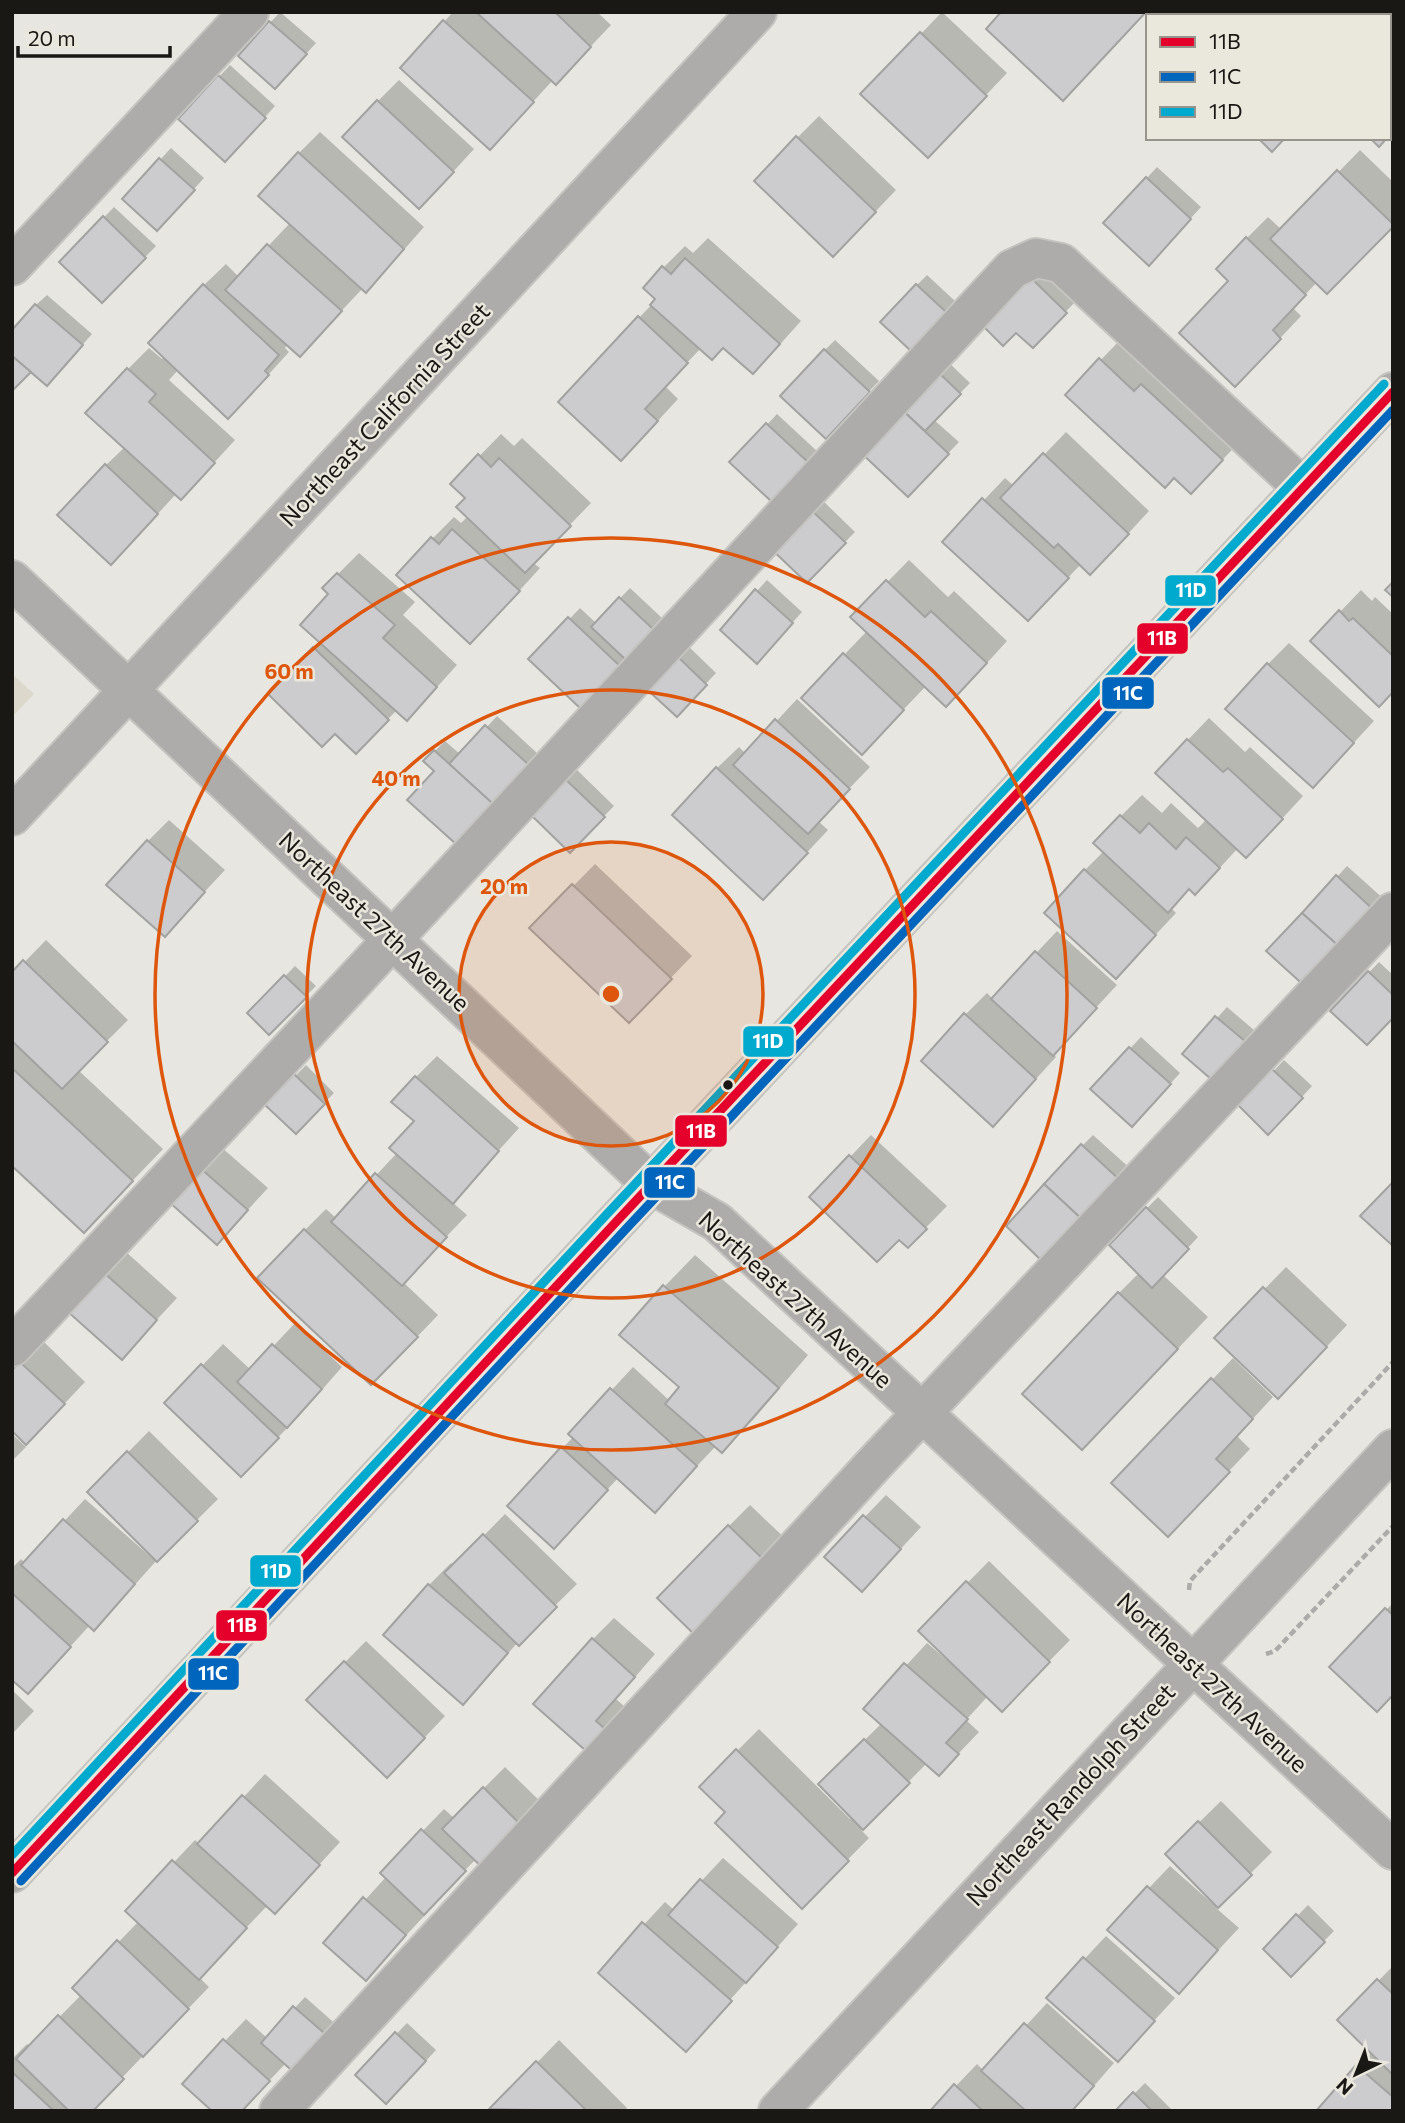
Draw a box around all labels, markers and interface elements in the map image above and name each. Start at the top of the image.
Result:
scale bar [18,14,170,58]
legend [1146,14,1391,140]
text: 20 m [28,25,76,50]
text: 11B [1209,28,1241,53]
text: 11C [1209,63,1241,88]
text: 11D [1209,98,1242,123]
street label: Northeast California Street [273,296,495,532]
line badge: 11D [1164,574,1217,607]
text: 11D [1175,578,1207,601]
line badge: 11B [1136,622,1189,655]
text: 11B [1147,626,1177,649]
text: 60 m [264,658,314,683]
line badge: 11C [1101,676,1155,710]
text: 11C [1113,681,1143,704]
text: 40 m [371,765,421,790]
street label: Northeast 27th Avenue [274,825,476,1017]
text: 20 m [480,873,528,898]
centre of rings [599,982,623,1006]
line badge: 11D [742,1025,795,1058]
text: 11D [752,1029,784,1052]
unlabelled marker [721,1078,735,1092]
line badge: 11B [674,1114,728,1148]
text: 11B [686,1119,716,1142]
line badge: 11C [643,1166,696,1199]
text: 11C [655,1170,685,1193]
street label: Northeast 27th Avenue [693,1204,899,1393]
line badge: 11D [249,1554,302,1588]
text: 11D [260,1559,292,1582]
street label: Northeast 27th Avenue [1112,1586,1314,1778]
line badge: 11B [215,1609,268,1642]
text: 11B [227,1613,257,1636]
line badge: 11C [187,1657,240,1691]
text: 11C [198,1661,228,1684]
street label: Northeast Randolph Street [959,1677,1181,1911]
north arrow [1321,2039,1391,2109]
text: N [1331,2074,1357,2100]

